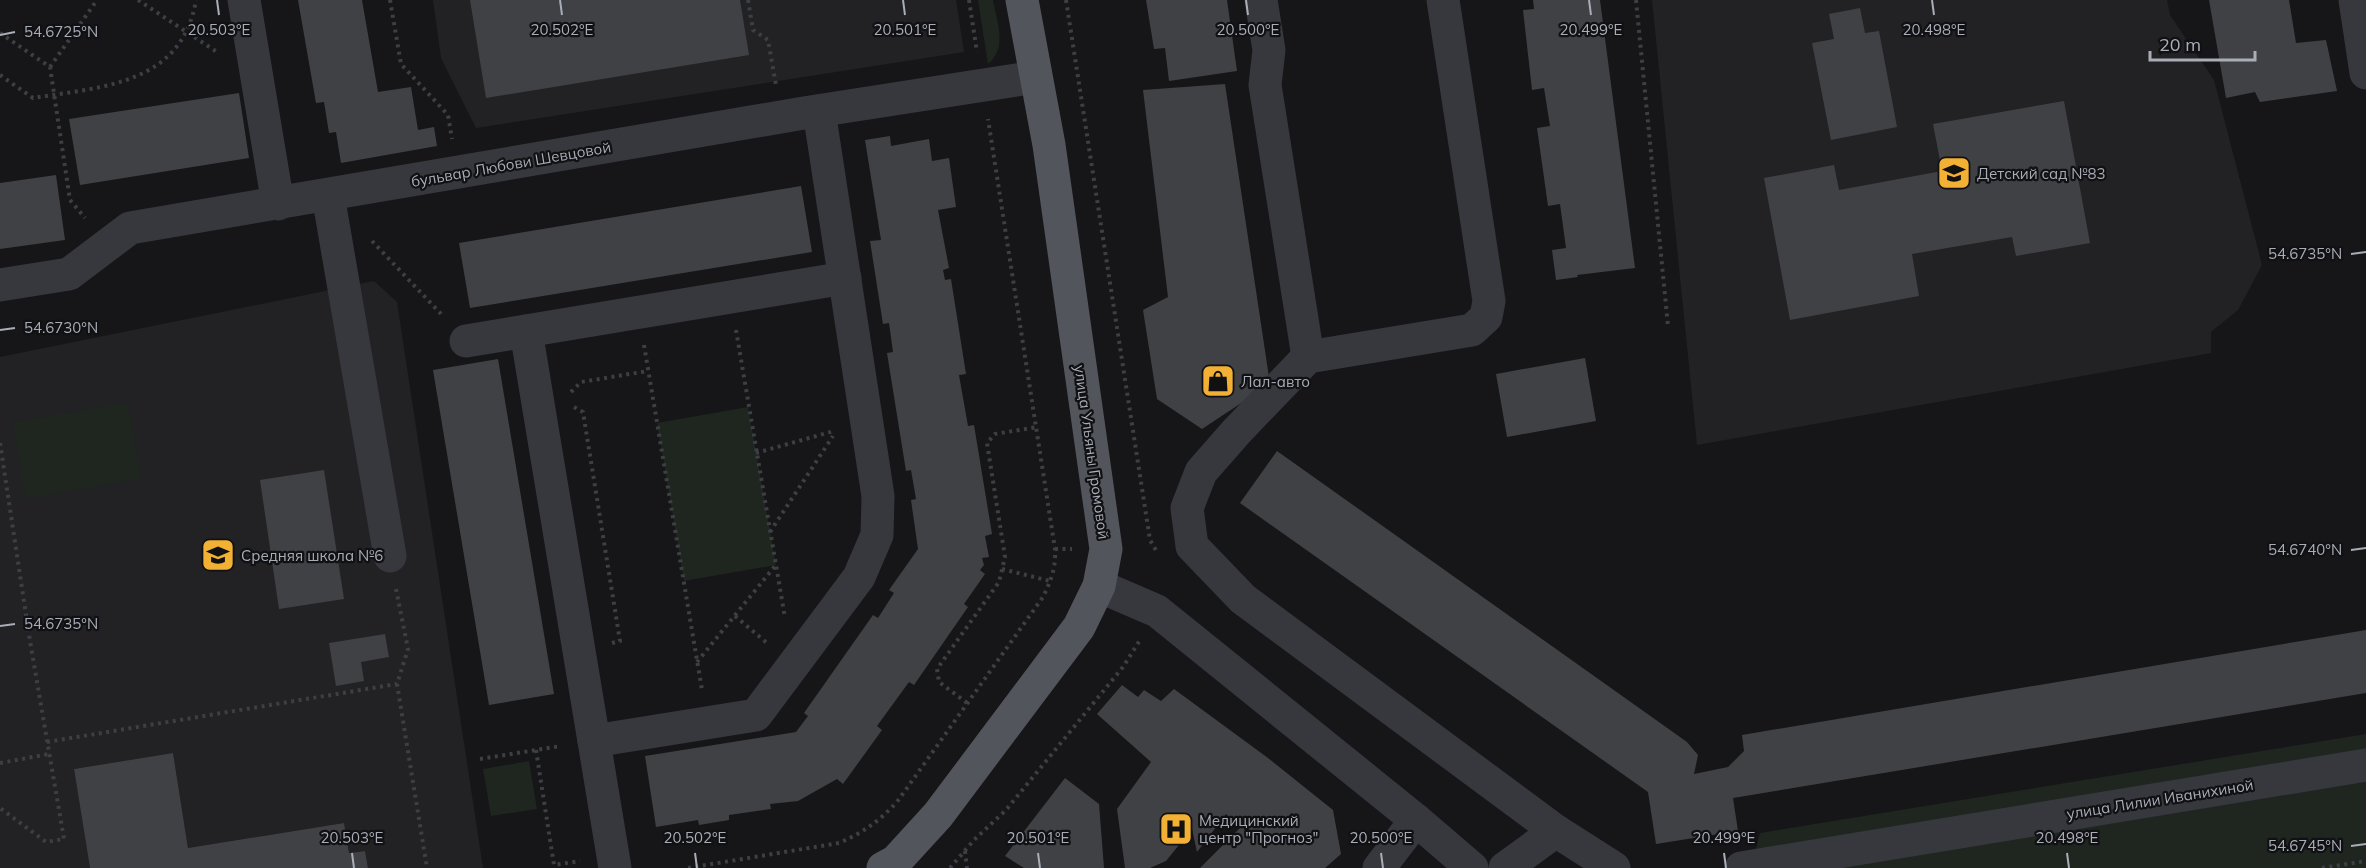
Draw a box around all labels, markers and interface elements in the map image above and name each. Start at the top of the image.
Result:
text: 20.503°E [188,20,251,39]
text: 20.502°E [531,20,594,39]
text: 20.501°E [874,20,937,39]
text: 20.500°E [1217,20,1280,39]
text: 20.499°E [1560,20,1623,39]
text: 20.498°E [1903,20,1966,39]
text: 54.6725°N [24,22,98,41]
scale bar [2150,24,2255,62]
text: 20 m [2159,33,2201,56]
street label: бульвар Любови Шевцовой [410,137,612,191]
school or university icon: Детский сад №83 [1936,155,1972,191]
place label: Детский сад №83 [1977,164,2106,183]
text: 54.6735°N [2268,244,2342,263]
text: 54.6730°N [24,318,98,337]
shop icon: Лал-авто [1200,363,1236,399]
street label: улица Ульяны Громовой [1070,364,1114,540]
place label: Лал-авто [1241,372,1310,391]
school or university icon: Средняя школа №6 [200,537,236,573]
text: 54.6740°N [2268,540,2342,559]
place label: Средняя школа №6 [241,546,383,565]
text: 54.6735°N [24,614,98,633]
street label: улица Лилии Иванихиной [2065,775,2255,823]
hospital icon: Медицинский центр "Прогноз" [1158,811,1194,847]
place label: Медицинский центр "Прогноз" [1199,811,1318,847]
text: 20.503°E [321,828,384,847]
text: 20.502°E [664,828,727,847]
text: 20.501°E [1007,828,1070,847]
text: 20.500°E [1350,828,1413,847]
text: 20.499°E [1693,828,1756,847]
text: 20.498°E [2036,828,2099,847]
text: 54.6745°N [2268,836,2342,855]

